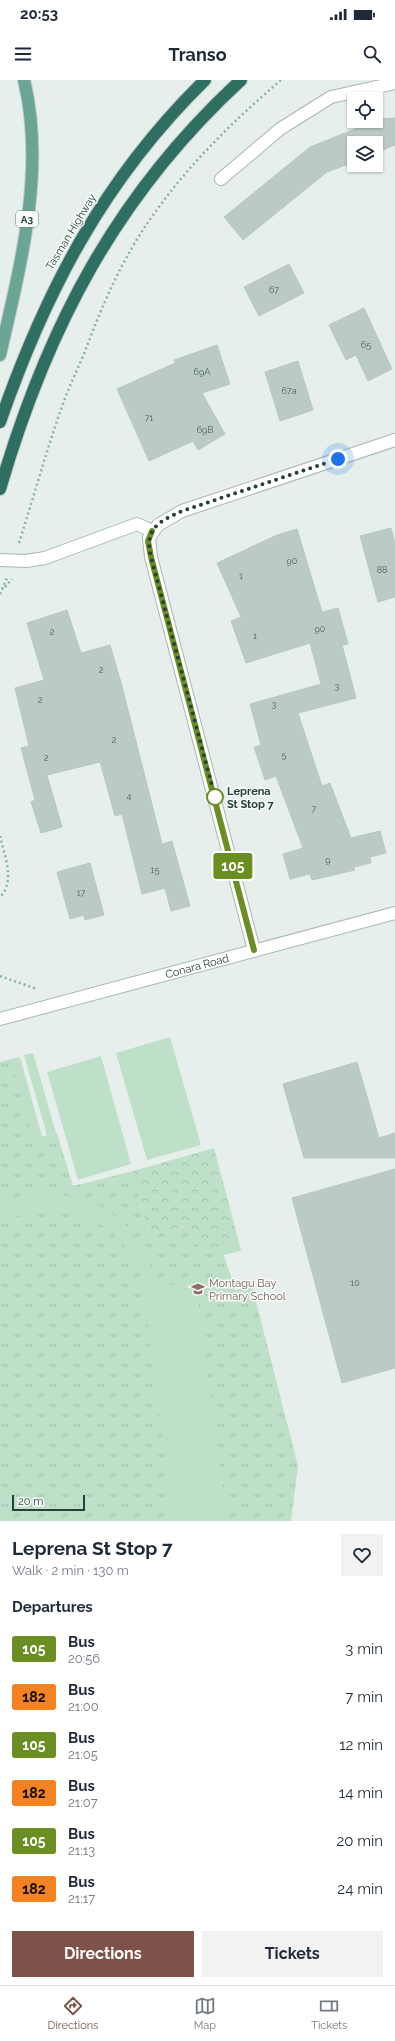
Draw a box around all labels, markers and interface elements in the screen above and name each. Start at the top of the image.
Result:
text: 20:53 [20,5,58,23]
icon: menu [12,43,34,65]
icon: search [361,43,383,65]
text: Transo [168,44,227,65]
map controls [347,92,383,172]
button: locate [347,92,383,128]
button: layers [347,136,383,172]
street label: Tasman Highway [43,192,99,272]
road number: A3 [16,211,38,227]
house number: 67 [269,285,279,295]
house number: 65 [361,340,371,350]
house number: 69A [194,367,210,377]
house number: 67a [281,386,297,396]
house number: 71 [145,413,153,423]
house number: 69B [197,425,213,435]
your location [328,449,348,469]
house number: 90 [287,556,298,566]
house number: 88 [377,565,387,575]
house number: 1 [239,571,243,581]
house number: 90 [315,624,326,634]
house number: 2 [50,627,55,637]
house number: 1 [253,631,257,641]
house number: 2 [99,665,104,675]
house number: 3 [335,681,340,691]
house number: 2 [38,695,43,705]
house number: 3 [272,699,277,709]
house number: 2 [112,735,117,745]
house number: 5 [282,750,287,760]
house number: 2 [44,753,49,763]
place label: Leprena St Stop 7 [227,785,275,811]
marker: Leprena St Stop 7 [206,788,224,806]
house number: 4 [127,791,132,801]
house number: 7 [312,804,317,814]
line badge: 105 [210,853,256,879]
house number: 9 [325,855,331,865]
text: 105 [221,858,245,874]
house number: 15 [151,865,159,875]
house number: 17 [77,888,85,898]
street label: Conara Road [164,951,231,981]
place label: Montagu Bay Primary School [209,1277,286,1303]
house number: 10 [350,1278,360,1288]
school or university icon: Montagu Bay Primary School [190,1281,206,1297]
scale bar [12,1493,85,1512]
text: 20 m [18,1495,43,1508]
button: heart [341,1534,383,1576]
text: Leprena St Stop 7 [12,1537,173,1559]
text: Walk · 2 min · 130 m [12,1563,129,1578]
text: Departures [12,1598,93,1616]
text: Bus [68,1633,95,1651]
text: 3 min [345,1640,383,1658]
text: 105 [22,1641,46,1657]
text: 20:56 [68,1651,100,1666]
text: Bus [68,1681,95,1699]
text: 7 min [345,1688,383,1706]
text: 182 [22,1689,46,1705]
text: 21:00 [68,1699,99,1714]
text: Bus [68,1729,95,1747]
text: 12 min [339,1736,383,1754]
text: 105 [22,1737,46,1753]
text: 21:05 [68,1747,98,1762]
text: Bus [68,1777,95,1795]
text: 14 min [339,1784,383,1802]
text: 182 [22,1785,46,1801]
text: 21:07 [68,1795,98,1810]
text: Bus [68,1825,95,1843]
text: 20 min [336,1832,383,1850]
text: 105 [22,1833,46,1849]
text: 21:13 [68,1843,95,1858]
text: Bus [68,1873,95,1891]
text: 24 min [337,1880,383,1898]
text: 182 [22,1881,46,1897]
text: 21:17 [68,1891,95,1906]
button: Directions [12,1931,194,1977]
button: Tickets [202,1931,383,1977]
tab: Directions [48,1995,98,2032]
tab: Map [194,1995,216,2032]
tab: Tickets [311,1995,347,2032]

